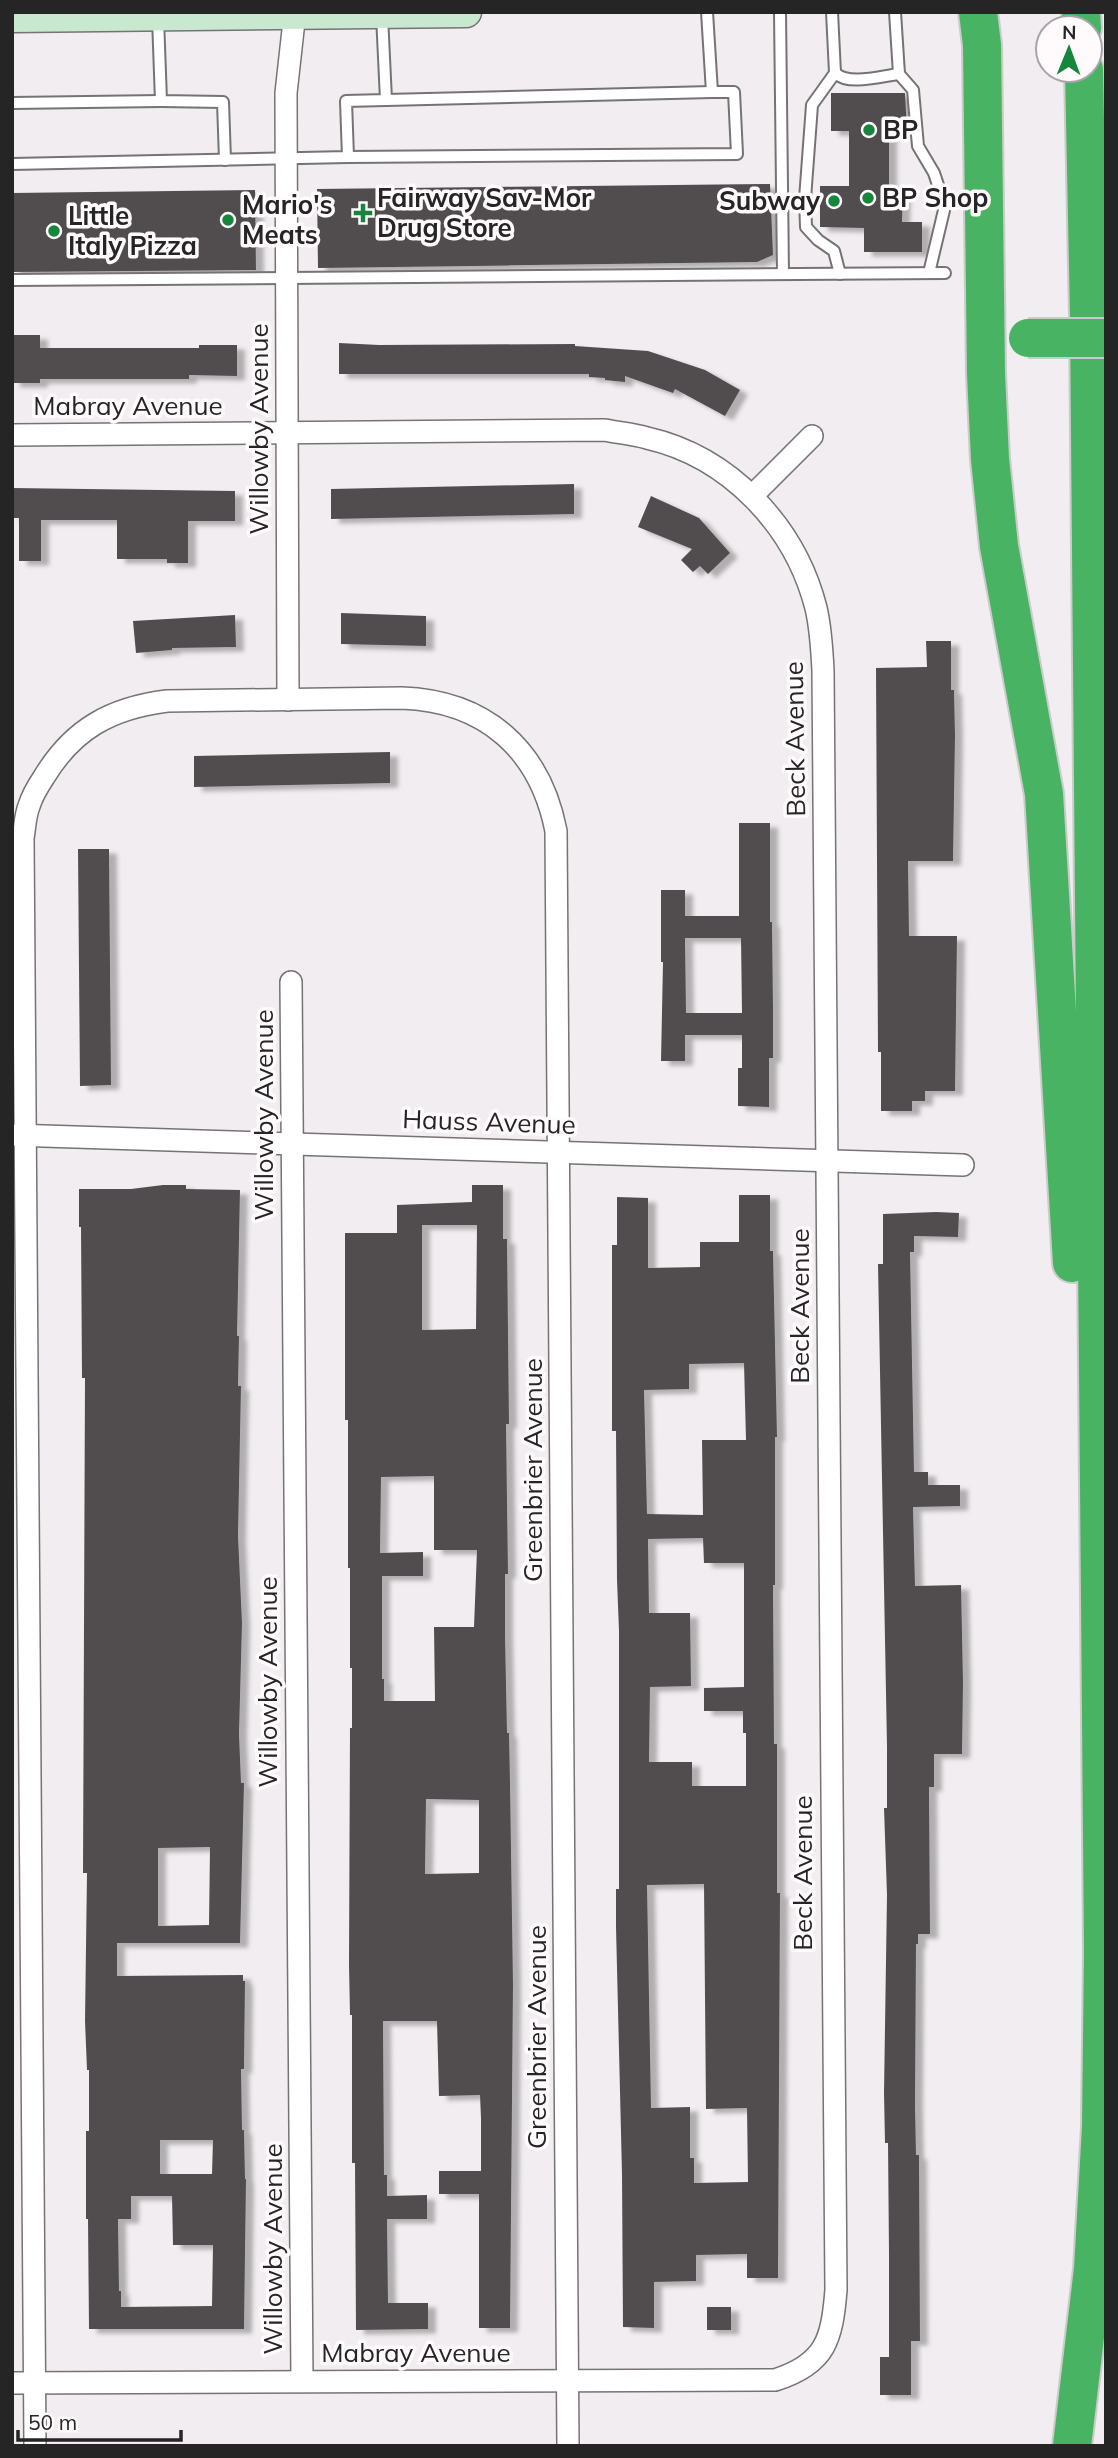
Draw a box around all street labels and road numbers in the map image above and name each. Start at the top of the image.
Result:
street label: Willowby Avenue [242,323,275,535]
street label: Mabray Avenue [33,389,223,422]
street label: Beck Avenue [777,661,812,817]
street label: Willowby Avenue [247,1009,280,1221]
street label: Hauss Avenue [402,1102,576,1141]
street label: Beck Avenue [783,1228,816,1384]
street label: Greenbrier Avenue [516,1358,549,1582]
street label: Willowby Avenue [251,1576,284,1788]
street label: Beck Avenue [786,1795,819,1951]
street label: Greenbrier Avenue [520,1925,553,2149]
street label: Willowby Avenue [256,2143,289,2355]
street label: Mabray Avenue [321,2336,511,2369]

